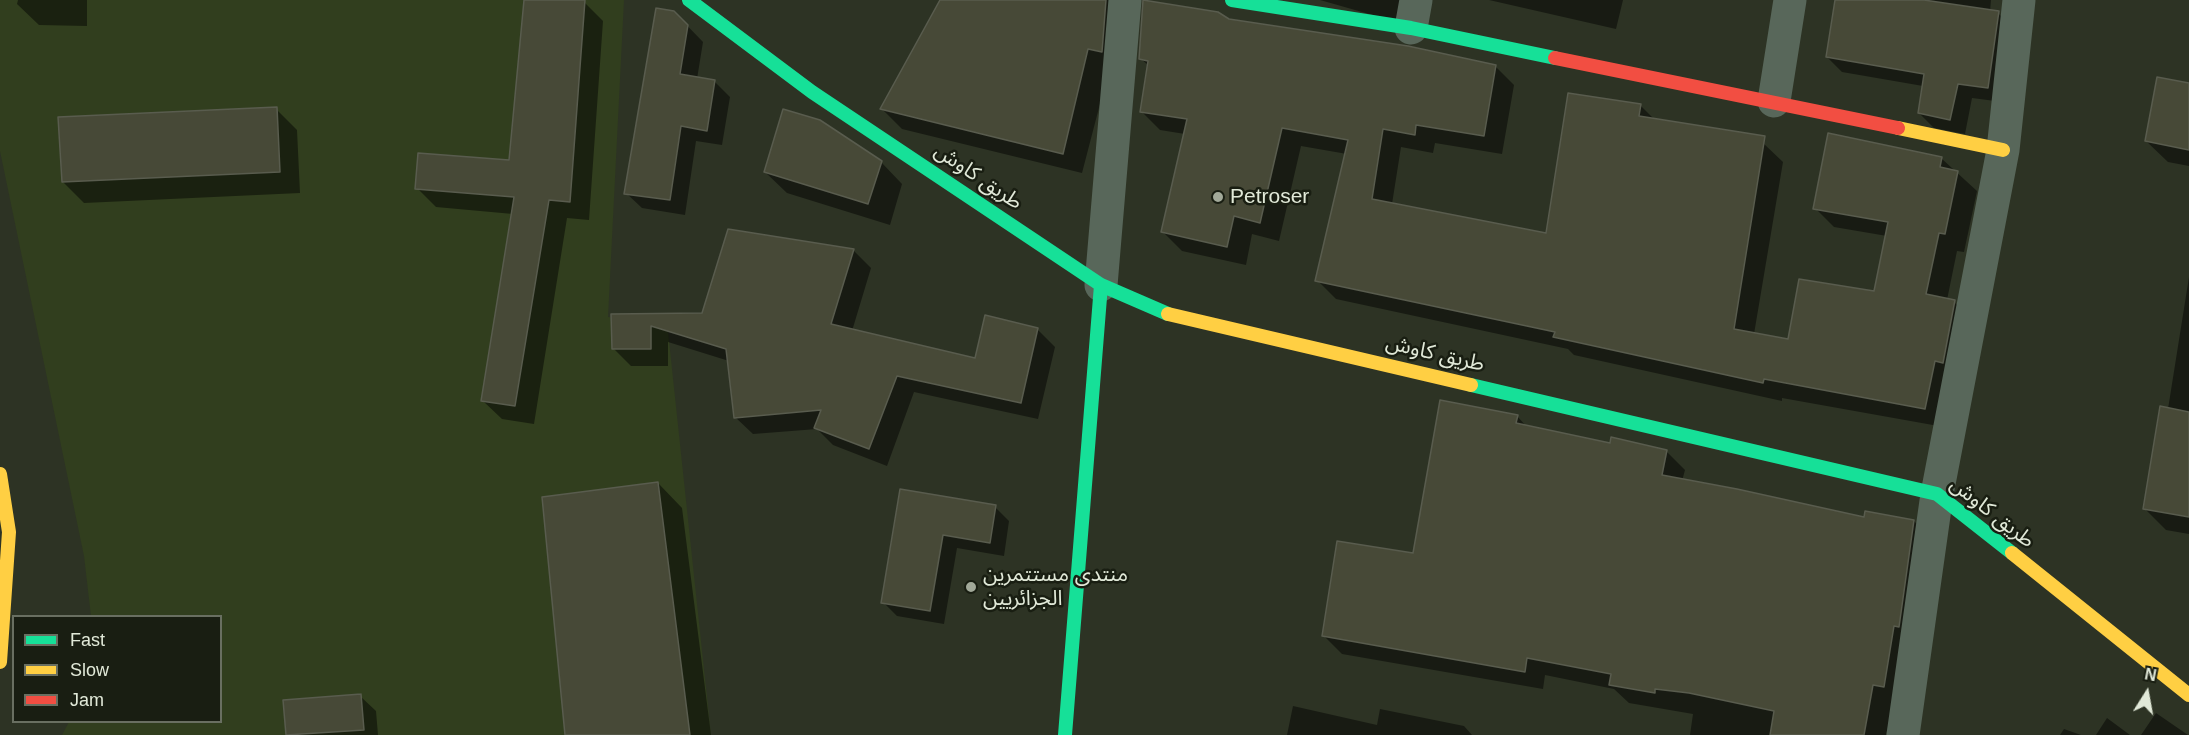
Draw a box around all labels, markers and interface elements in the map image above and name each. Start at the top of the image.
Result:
street label: طريق كاوش [929,138,1027,216]
place label: Petroser [1230,184,1309,210]
marker: Petroser [1211,190,1225,204]
street label: طريق كاوش [1383,330,1487,378]
street label: طريق كاوش [1945,472,2039,554]
place label: منتدى مستتمرين الجزائريين [983,562,1128,612]
marker: منتدى مستتمرين الجزائريين [964,580,978,594]
legend [12,615,222,723]
text: Fast [70,630,105,650]
text: Slow [70,660,109,680]
north arrow [2117,663,2177,723]
text: N [2143,665,2158,684]
text: Jam [70,690,104,710]

